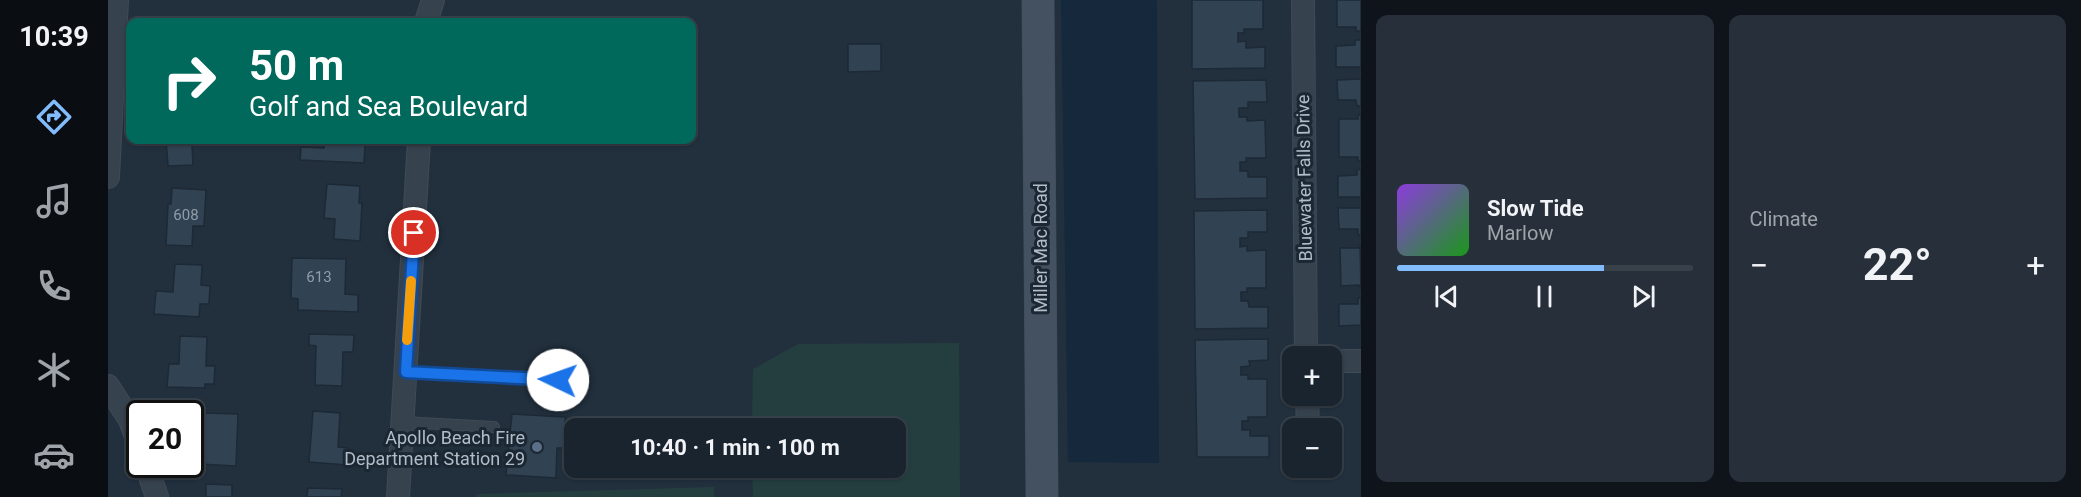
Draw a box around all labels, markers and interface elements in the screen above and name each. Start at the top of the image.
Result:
text: 10:39 [19,21,89,53]
text: 50 m [249,41,344,90]
icon: right [150,42,228,120]
text: Golf and Sea Boulevard [249,91,528,123]
street label: Bluewater Falls Drive [1292,94,1316,262]
icon: directions [33,96,75,138]
icon: music [33,180,75,222]
street label: Miller Mac Road [1030,183,1051,313]
text: Slow Tide [1487,196,1584,221]
house number: 608 [173,206,199,224]
pin [388,207,439,258]
text: Climate [1750,207,1818,231]
icon: arrive [397,216,430,249]
text: Marlow [1487,221,1553,245]
text: 22° [1863,238,1932,291]
text: − [1750,246,1768,285]
text: + [2026,246,2045,285]
icon: phone [33,265,75,307]
house number: 613 [306,268,332,286]
icon: previous [1430,280,1463,313]
icon: pause [1528,280,1561,313]
icon: next [1627,280,1660,313]
map controls [1282,346,1342,478]
button: + [1282,346,1342,406]
position arrow [526,348,590,412]
icon: climate [33,349,75,391]
speed limit sign: 20 [126,400,204,478]
button: − [1282,418,1342,478]
place label: Apollo Beach Fire Department Station 29 [344,427,525,469]
icon: car [33,434,75,476]
text: 10:40 · 1 min · 100 m [630,435,840,460]
marker: Apollo Beach Fire Department Station 29 [530,440,544,454]

